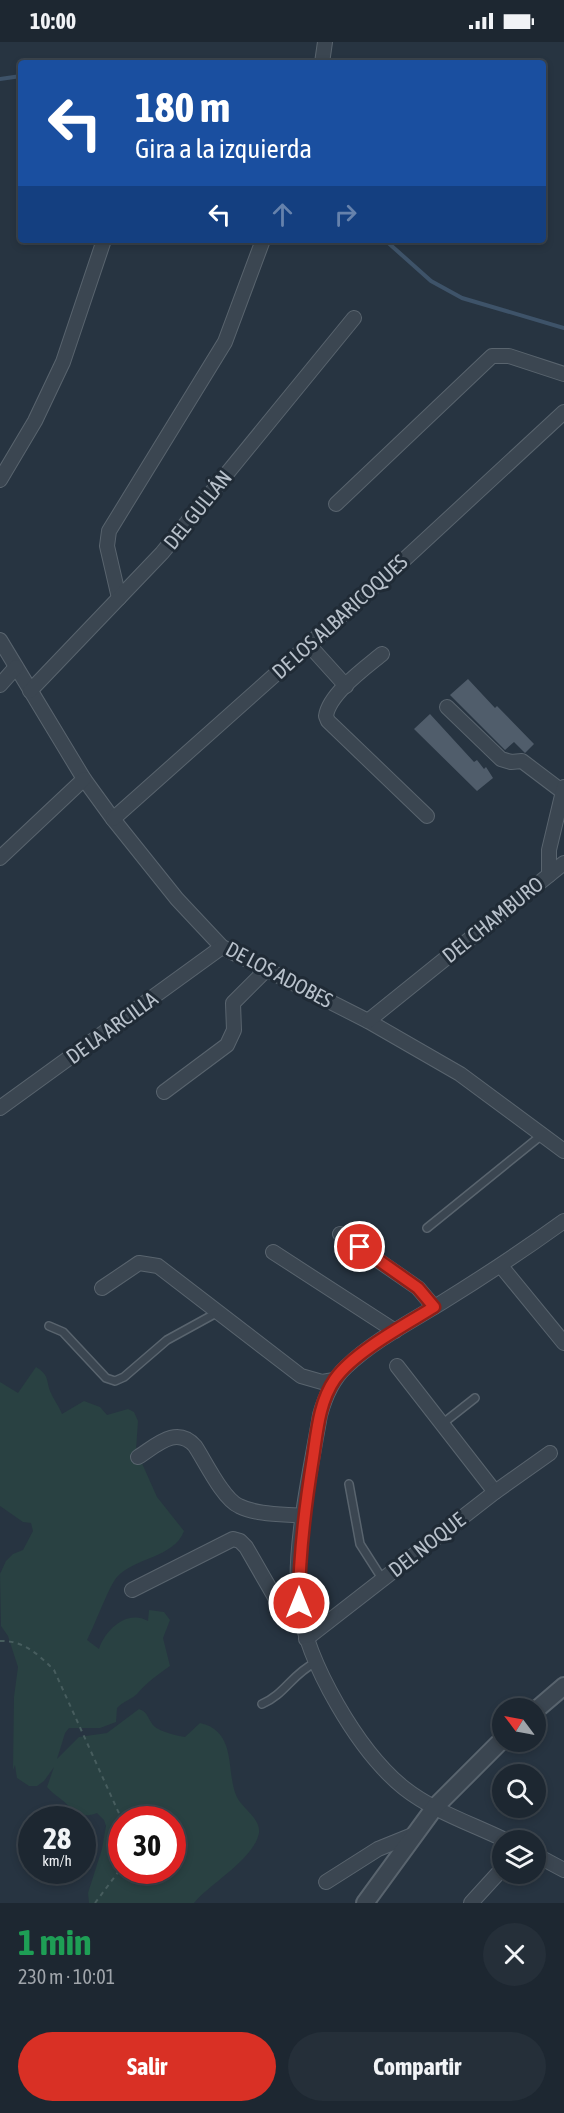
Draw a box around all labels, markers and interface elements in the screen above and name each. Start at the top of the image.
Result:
text: 10:00 [30,8,76,34]
text: 180 m [135,83,230,131]
icon: left [36,84,114,162]
text: Gira a la izquierda [135,133,312,164]
icon: left [203,198,236,231]
icon: ahead [266,198,299,231]
icon: right [329,198,362,231]
street label: DEL GULLÁN [158,465,236,554]
street label: DE LOS ALBARICOQUES [267,549,412,683]
street label: DEL CHAMBURO [437,871,548,967]
street label: DE LOS ADOBES [222,936,337,1012]
street label: DE LA ARCILLA [61,986,162,1068]
pin [334,1221,385,1272]
icon: arrive [343,1230,376,1263]
street label: DEL NOQUE [384,1507,469,1581]
position arrow [267,1571,331,1635]
north arrow [492,1698,546,1752]
map controls [492,1698,546,1884]
button: search [492,1764,546,1818]
speed limit sign: 30 [108,1806,186,1884]
text: 28 [43,1821,71,1855]
button: layers [492,1830,546,1884]
text: km/h [42,1852,72,1869]
text: 1 min [18,1921,92,1963]
button: close [483,1923,546,1986]
text: 230 m · 10:01 [18,1965,115,1988]
button: Salir [18,2032,276,2101]
button: Compartir [288,2032,546,2101]

